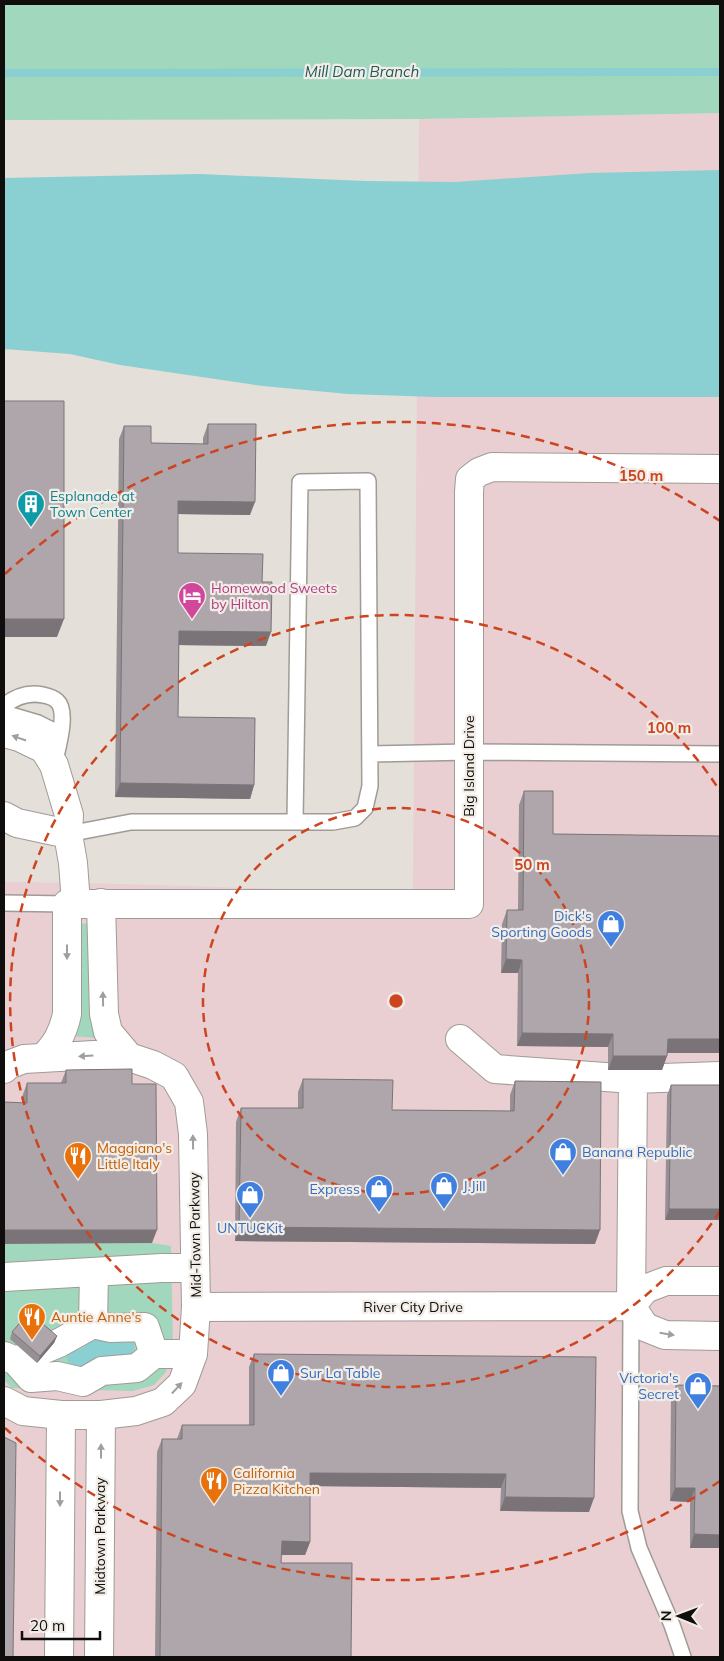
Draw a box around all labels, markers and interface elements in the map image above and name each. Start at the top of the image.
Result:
water label: Mill Dam Branch [305,62,419,81]
text: 150 m [619,466,663,485]
place label: Esplanade at Town Center [50,487,135,521]
building icon: Esplanade at Town Center [16,489,46,528]
place label: Homewood Sweets by Hilton [211,579,337,613]
hotel icon: Homewood Sweets by Hilton [177,581,207,620]
street label: Big Island Drive [460,715,478,817]
text: 100 m [647,718,691,737]
one-way arrow [11,733,26,741]
text: 50 m [514,855,550,874]
place label: Dick's Sporting Goods [491,907,592,941]
shop icon: Dick's Sporting Goods [596,909,626,948]
one-way arrow [63,945,71,961]
one-way arrow [99,991,107,1007]
centre of rings [387,992,405,1010]
one-way arrow [78,1052,94,1060]
one-way arrow [189,1134,197,1150]
shop icon: Banana Republic [548,1137,578,1176]
place label: Maggiano's Little Italy [97,1139,172,1173]
restaurant icon: Maggiano's Little Italy [63,1141,93,1180]
place label: Banana Republic [582,1143,692,1161]
shop icon: J.Jill [429,1171,459,1210]
street label: Mid-Town Parkway [185,1172,205,1298]
shop icon: Express [364,1174,394,1213]
place label: J.Jill [463,1177,486,1195]
shop icon: UNTUCKit [235,1180,265,1219]
place label: Express [309,1180,360,1198]
place label: UNTUCKit [217,1219,283,1237]
street label: River City Drive [363,1298,463,1316]
restaurant icon: Auntie Anne's [17,1302,47,1341]
place label: Auntie Anne's [51,1308,141,1326]
one-way arrow [660,1330,676,1338]
shop icon: Sur La Table [266,1358,296,1397]
place label: Sur La Table [300,1364,380,1382]
place label: Victoria's Secret [619,1369,679,1403]
shop icon: Victoria's Secret [683,1371,713,1410]
one-way arrow [171,1382,183,1394]
one-way arrow [97,1443,105,1459]
place label: California Pizza Kitchen [233,1464,320,1498]
restaurant icon: California Pizza Kitchen [199,1466,229,1505]
street label: Midtown Parkway [91,1477,109,1595]
one-way arrow [56,1491,64,1507]
north arrow [654,1591,704,1641]
scale bar [22,1608,100,1640]
text: N [657,1610,675,1621]
text: 20 m [30,1616,65,1635]

